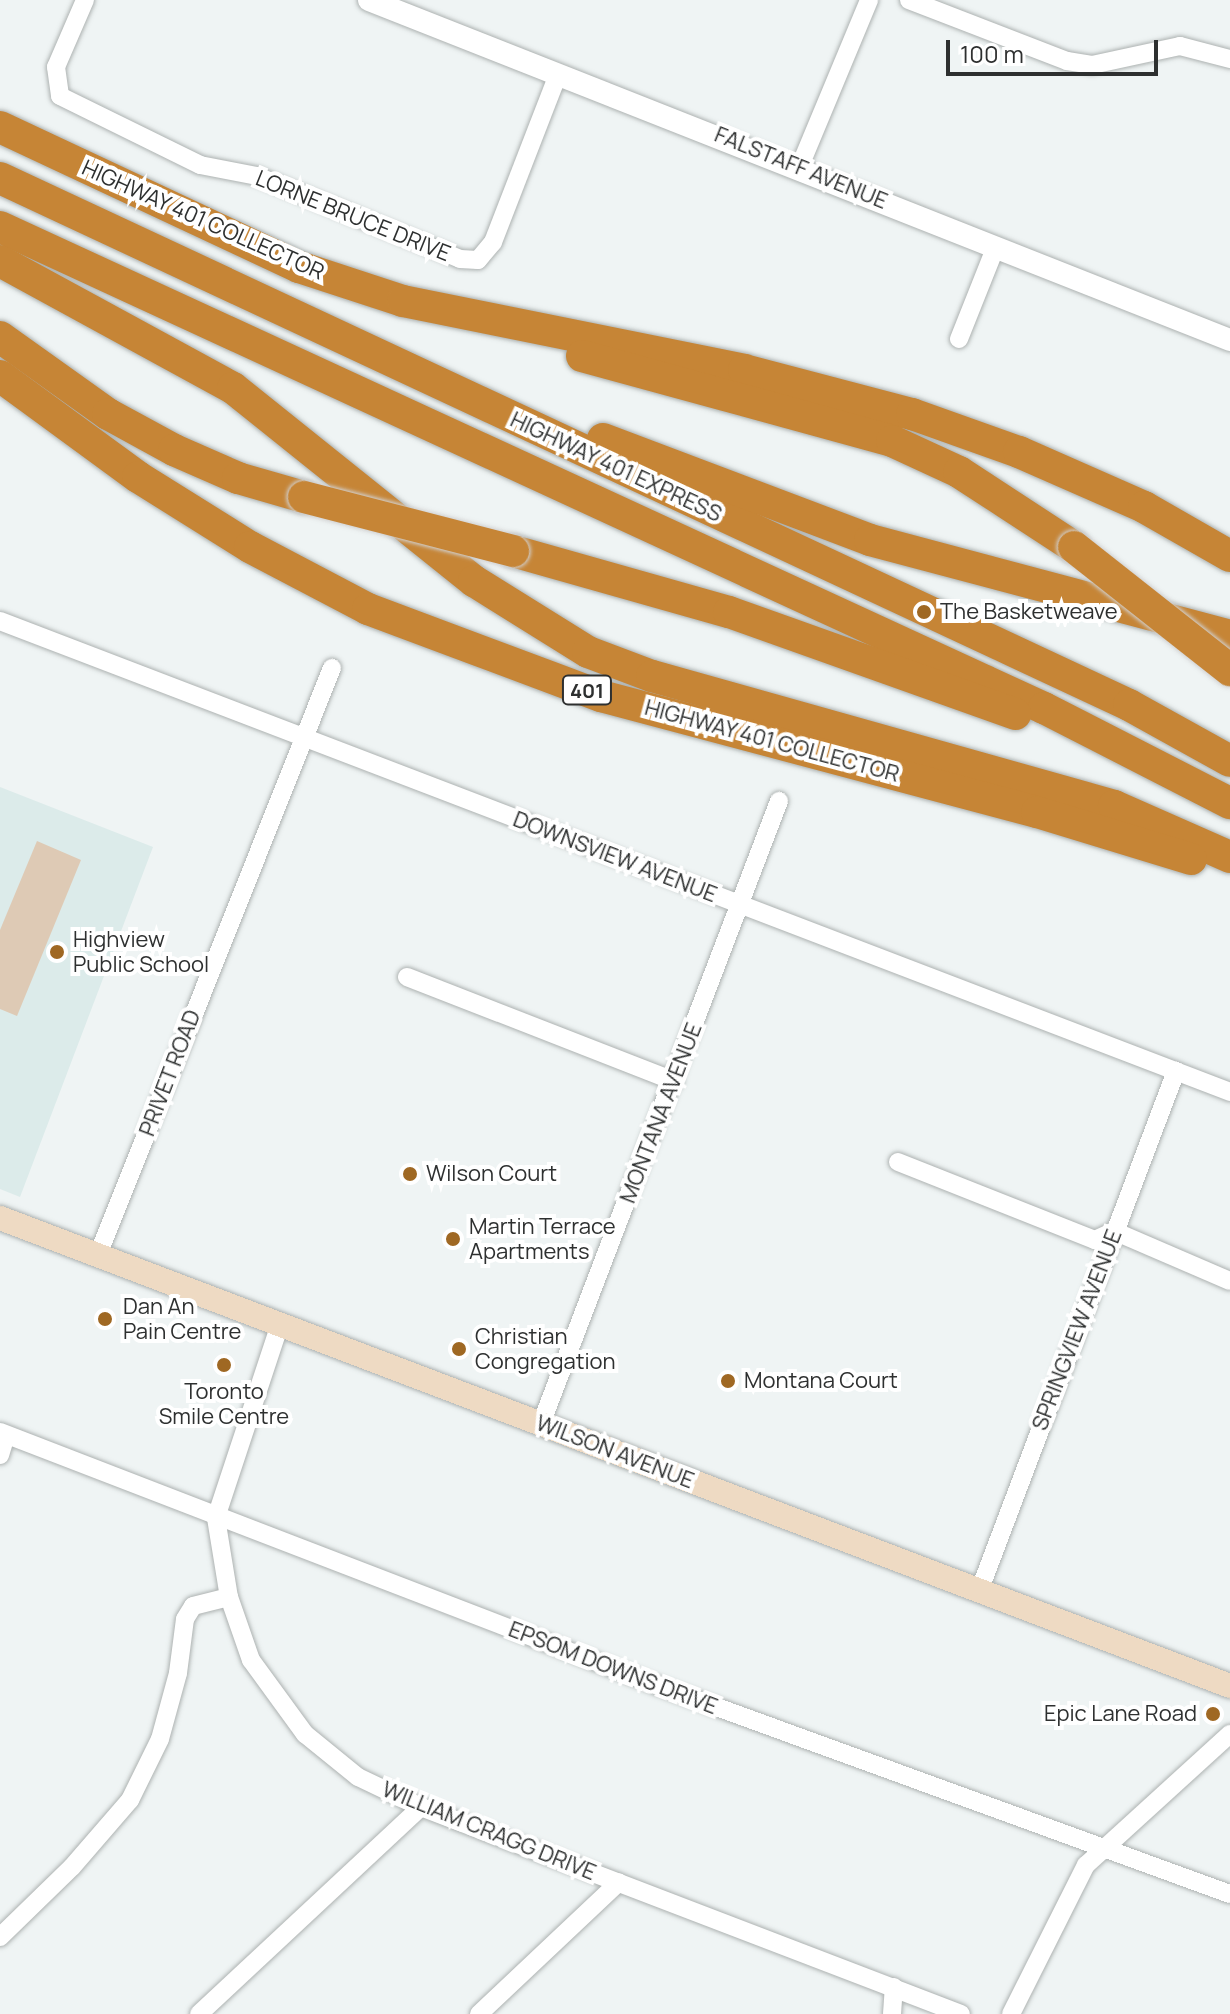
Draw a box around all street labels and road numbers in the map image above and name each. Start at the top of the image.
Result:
street label: FALSTAFF AVENUE [711,121,891,215]
street label: HIGHWAY 401 COLLECTOR [77,154,329,286]
street label: LORNE BRUCE DRIVE [252,165,454,267]
street label: HIGHWAY 401 EXPRESS [506,406,726,528]
road number: 401 [561,674,613,706]
street label: HIGHWAY 401 COLLECTOR [641,694,903,788]
street label: DOWNSVIEW AVENUE [509,806,721,908]
street label: PRIVET ROAD [134,1006,206,1140]
street label: MONTANA AVENUE [614,1019,708,1207]
street label: SPRINGVIEW AVENUE [1027,1226,1127,1434]
street label: WILSON AVENUE [532,1410,698,1494]
street label: EPSOM DOWNS DRIVE [505,1616,721,1720]
street label: WILLIAM CRAGG DRIVE [378,1776,600,1886]

